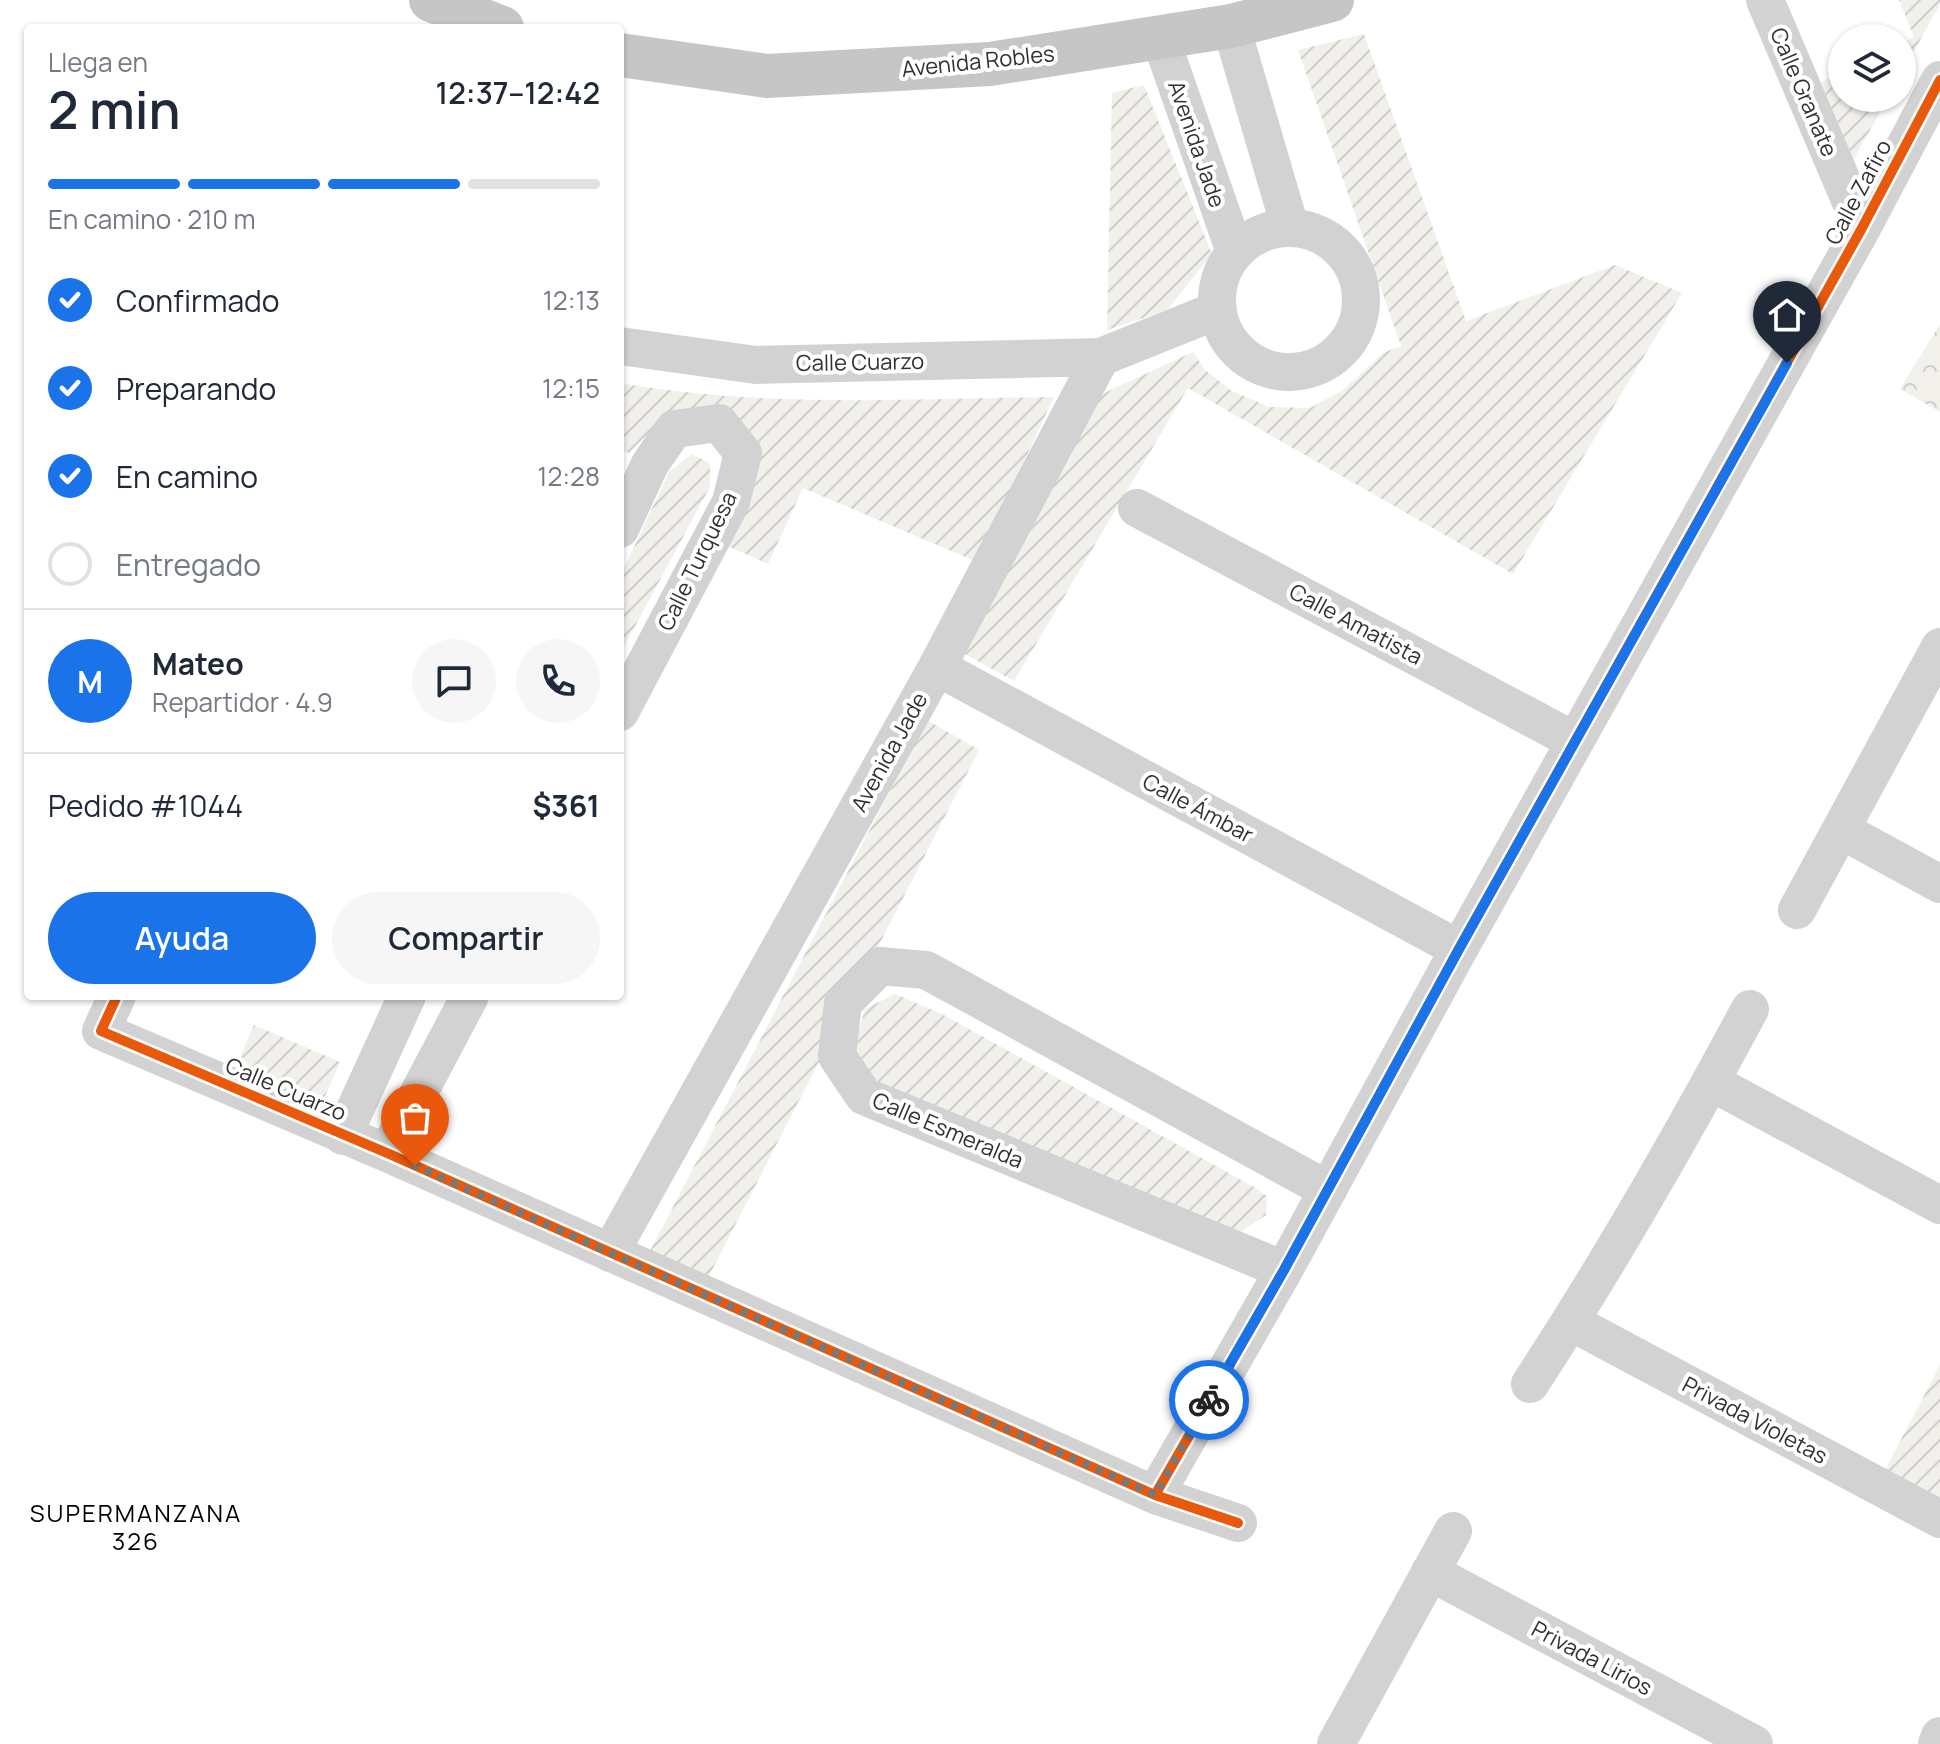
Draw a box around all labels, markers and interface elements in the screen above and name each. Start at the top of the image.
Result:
street label: Calle Granate [1763,23,1845,161]
map controls [1828,24,1916,112]
button: layers [1828,24,1916,112]
street label: Avenida Robles [900,38,1056,84]
text: Llega en [48,44,148,80]
text: 12:37–12:42 [436,72,600,113]
text: 2 min [48,74,181,145]
street label: Avenida Jade [1161,76,1233,212]
street label: Calle Zafiro [1818,134,1898,250]
text: En camino · 210 m [48,201,255,237]
icon: check [48,278,92,322]
text: Confirmado [116,280,280,321]
pin [1753,281,1821,363]
text: 12:13 [543,282,600,318]
icon: home [1765,293,1809,337]
street label: Calle Cuarzo [796,346,924,378]
icon: check [48,366,92,410]
text: Preparando [116,368,276,409]
text: 12:15 [542,370,600,406]
icon: check [48,454,92,498]
text: En camino [116,456,258,497]
text: 12:28 [537,458,600,494]
street label: Calle Turquesa [650,486,744,636]
text: Entregado [116,544,261,585]
street label: Calle Amatista [1284,576,1428,672]
button: chat [412,639,496,723]
button: phone [516,639,600,723]
text: Mateo [152,643,244,684]
text: M [77,661,103,702]
text: Repartidor · 4.9 [152,684,333,720]
street label: Avenida Jade [844,687,934,817]
street label: Calle Ámbar [1137,766,1259,850]
text: Pedido #1044 [48,785,243,826]
text: $361 [532,785,600,826]
button: Ayuda [48,892,316,984]
button: Compartir [332,892,600,984]
street label: Calle Cuarzo [221,1050,351,1128]
pin [381,1084,449,1166]
street label: Calle Esmeralda [868,1085,1028,1175]
icon: bag [393,1096,437,1140]
courier [1169,1360,1249,1440]
street label: Privada Violetas [1677,1369,1833,1471]
icon: bike [1187,1378,1231,1422]
district label: SUPERMANZANA 326 [30,1496,242,1557]
street label: Privada Lirios [1526,1614,1658,1702]

